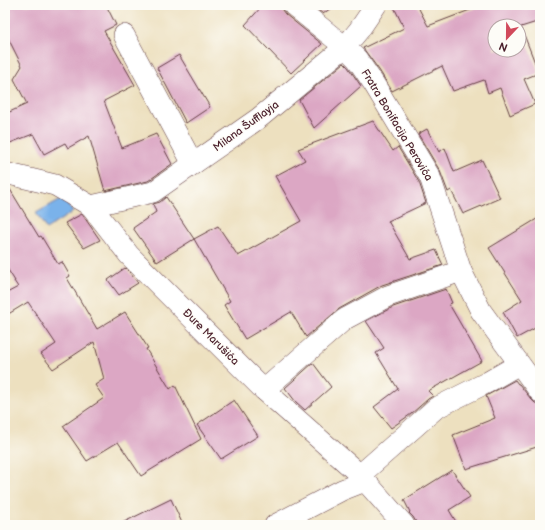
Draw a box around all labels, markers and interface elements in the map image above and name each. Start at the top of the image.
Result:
north arrow [487,18,527,58]
text: N [497,39,510,54]
street label: Fratra Bonifacija Perovića [359,67,435,183]
street label: Milana Šufflayja [210,97,281,154]
street label: Đure Marušića [180,306,242,368]

